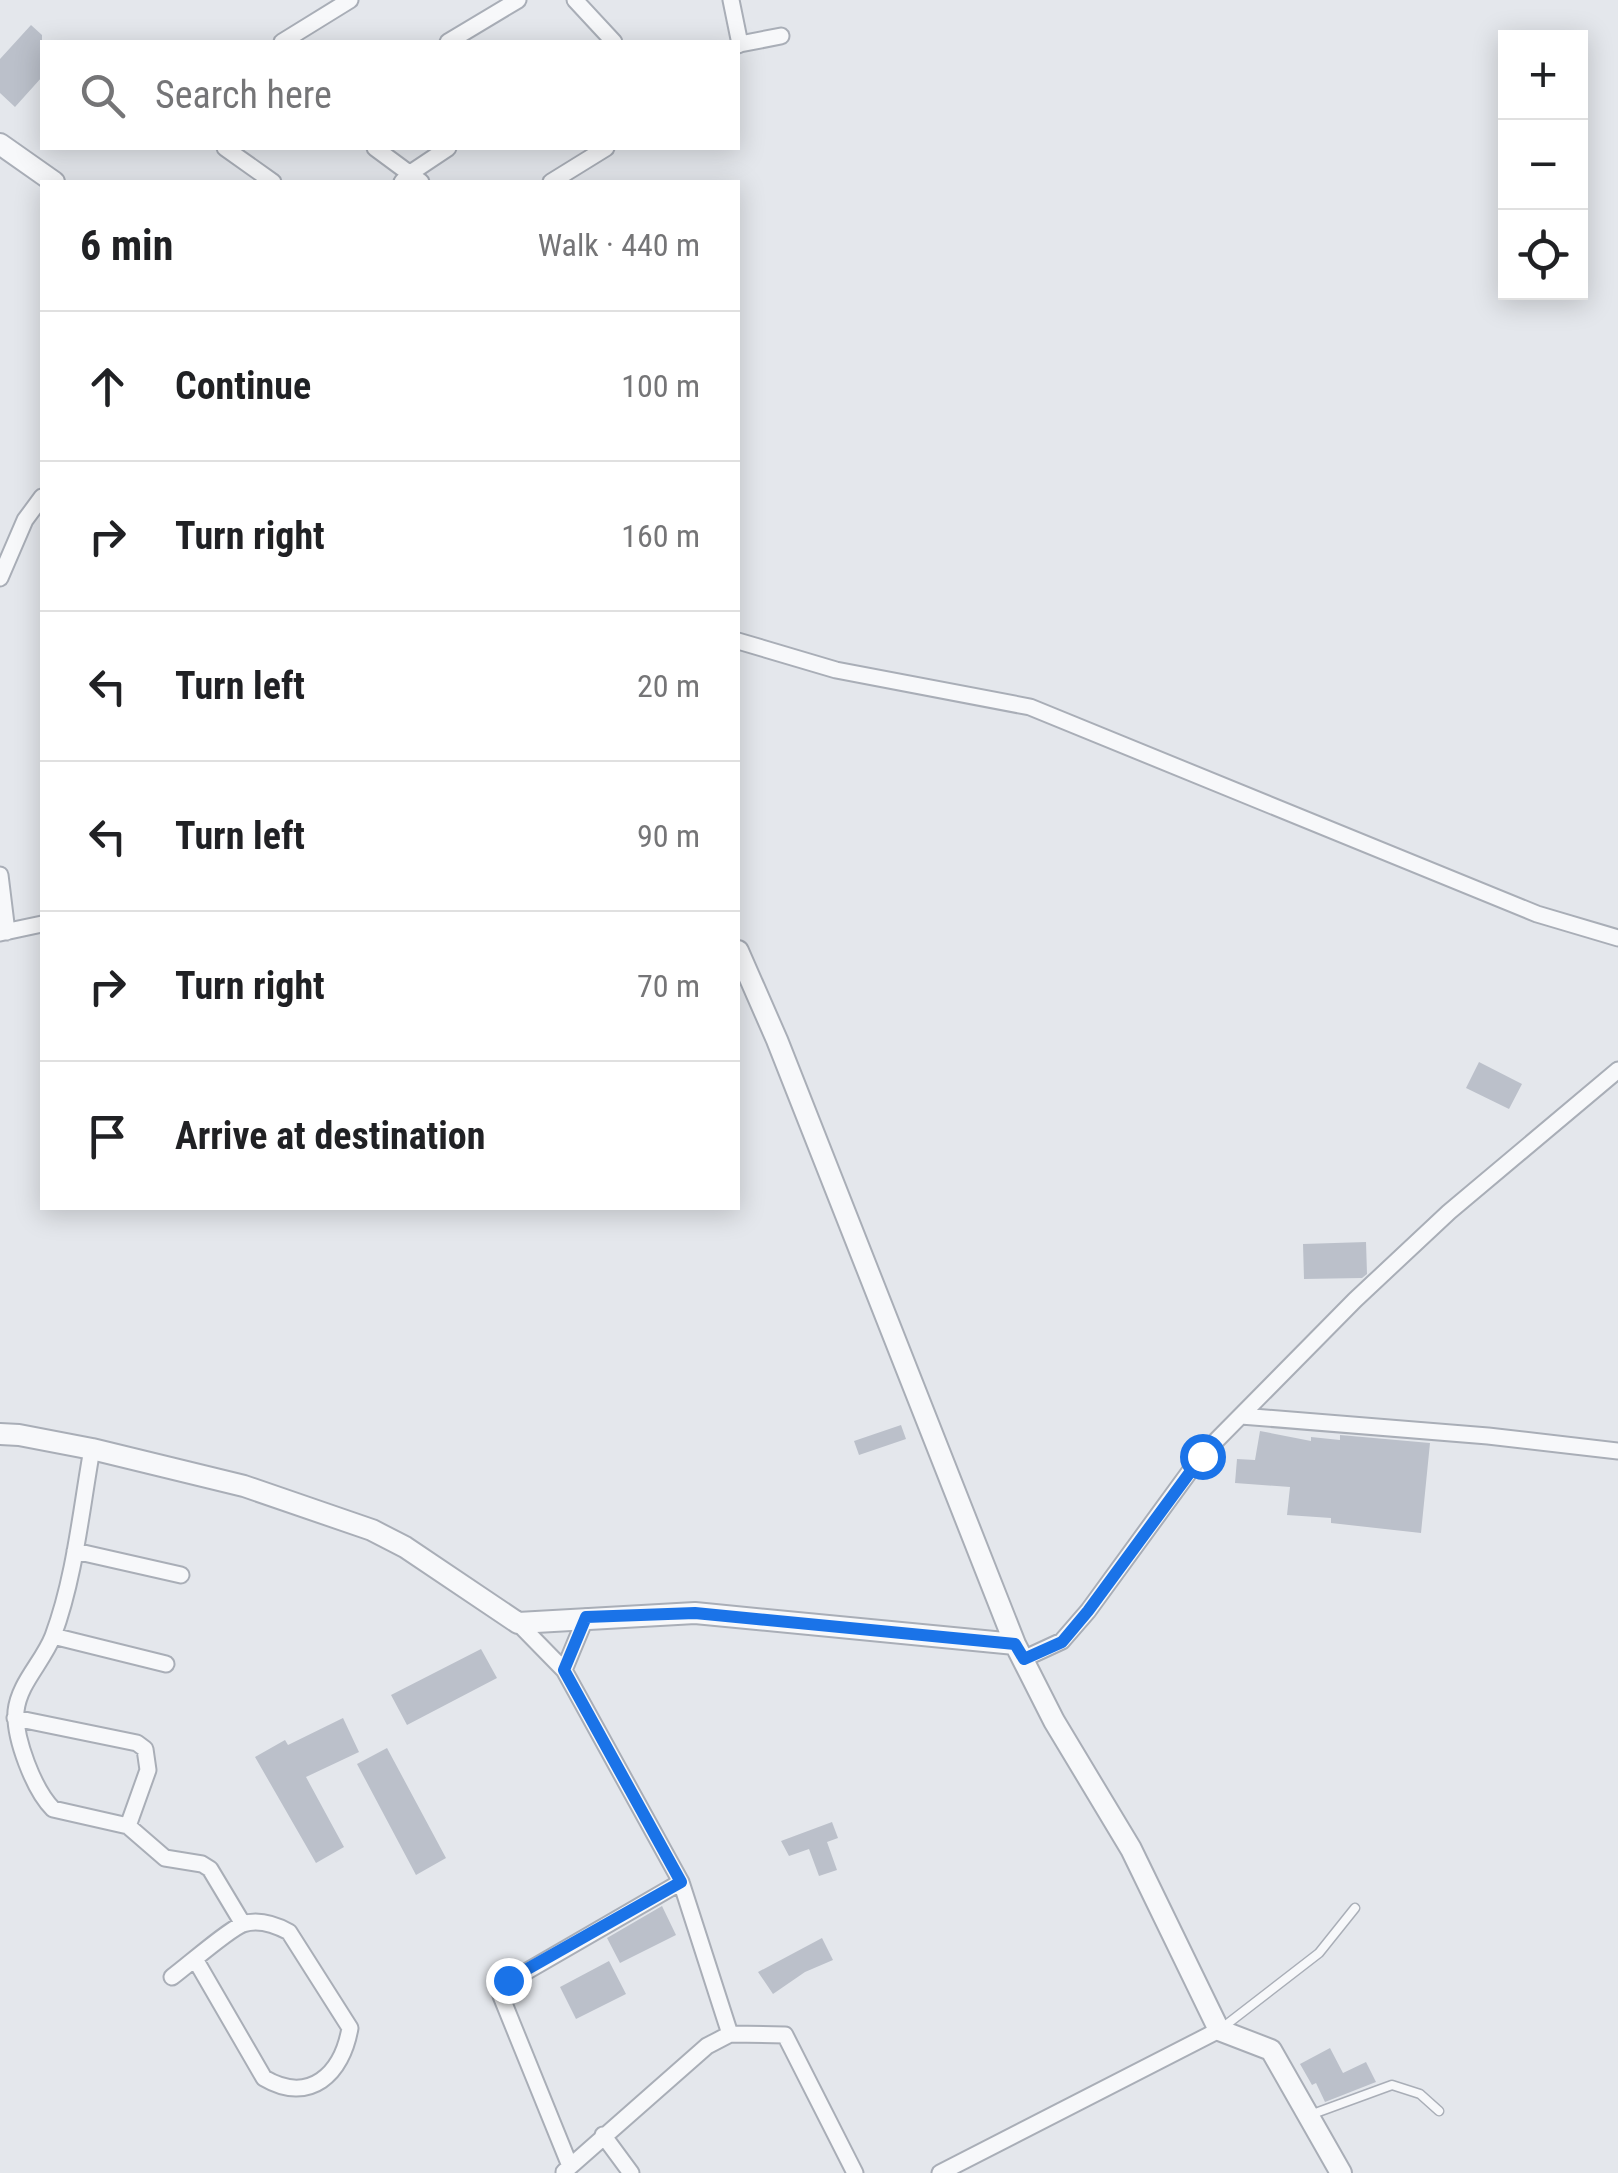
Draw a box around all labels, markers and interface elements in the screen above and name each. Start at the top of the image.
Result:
map controls [1498,30,1588,300]
button: + [1498,30,1588,120]
search box [40,40,740,150]
icon: search [75,68,130,123]
text: Search here [155,73,332,117]
button: − [1498,120,1588,210]
button: locate [1498,210,1588,300]
text: 6 min [80,221,173,270]
text: Walk · 440 m [538,226,700,264]
icon: ahead [80,359,135,414]
text: Continue [175,364,311,408]
text: 100 m [621,367,700,405]
icon: right [80,509,135,564]
text: Turn right [175,514,325,558]
text: 160 m [621,517,700,555]
icon: left [80,659,135,714]
text: Turn left [175,664,305,708]
text: 20 m [637,667,700,705]
icon: left [80,809,135,864]
text: Turn left [175,814,305,858]
text: 90 m [637,817,700,855]
icon: right [80,959,135,1014]
text: Turn right [175,964,325,1008]
text: 70 m [637,967,700,1005]
icon: arrive [80,1109,135,1164]
text: Arrive at destination [175,1114,485,1158]
route start [1180,1434,1226,1480]
route end [486,1958,532,2004]

